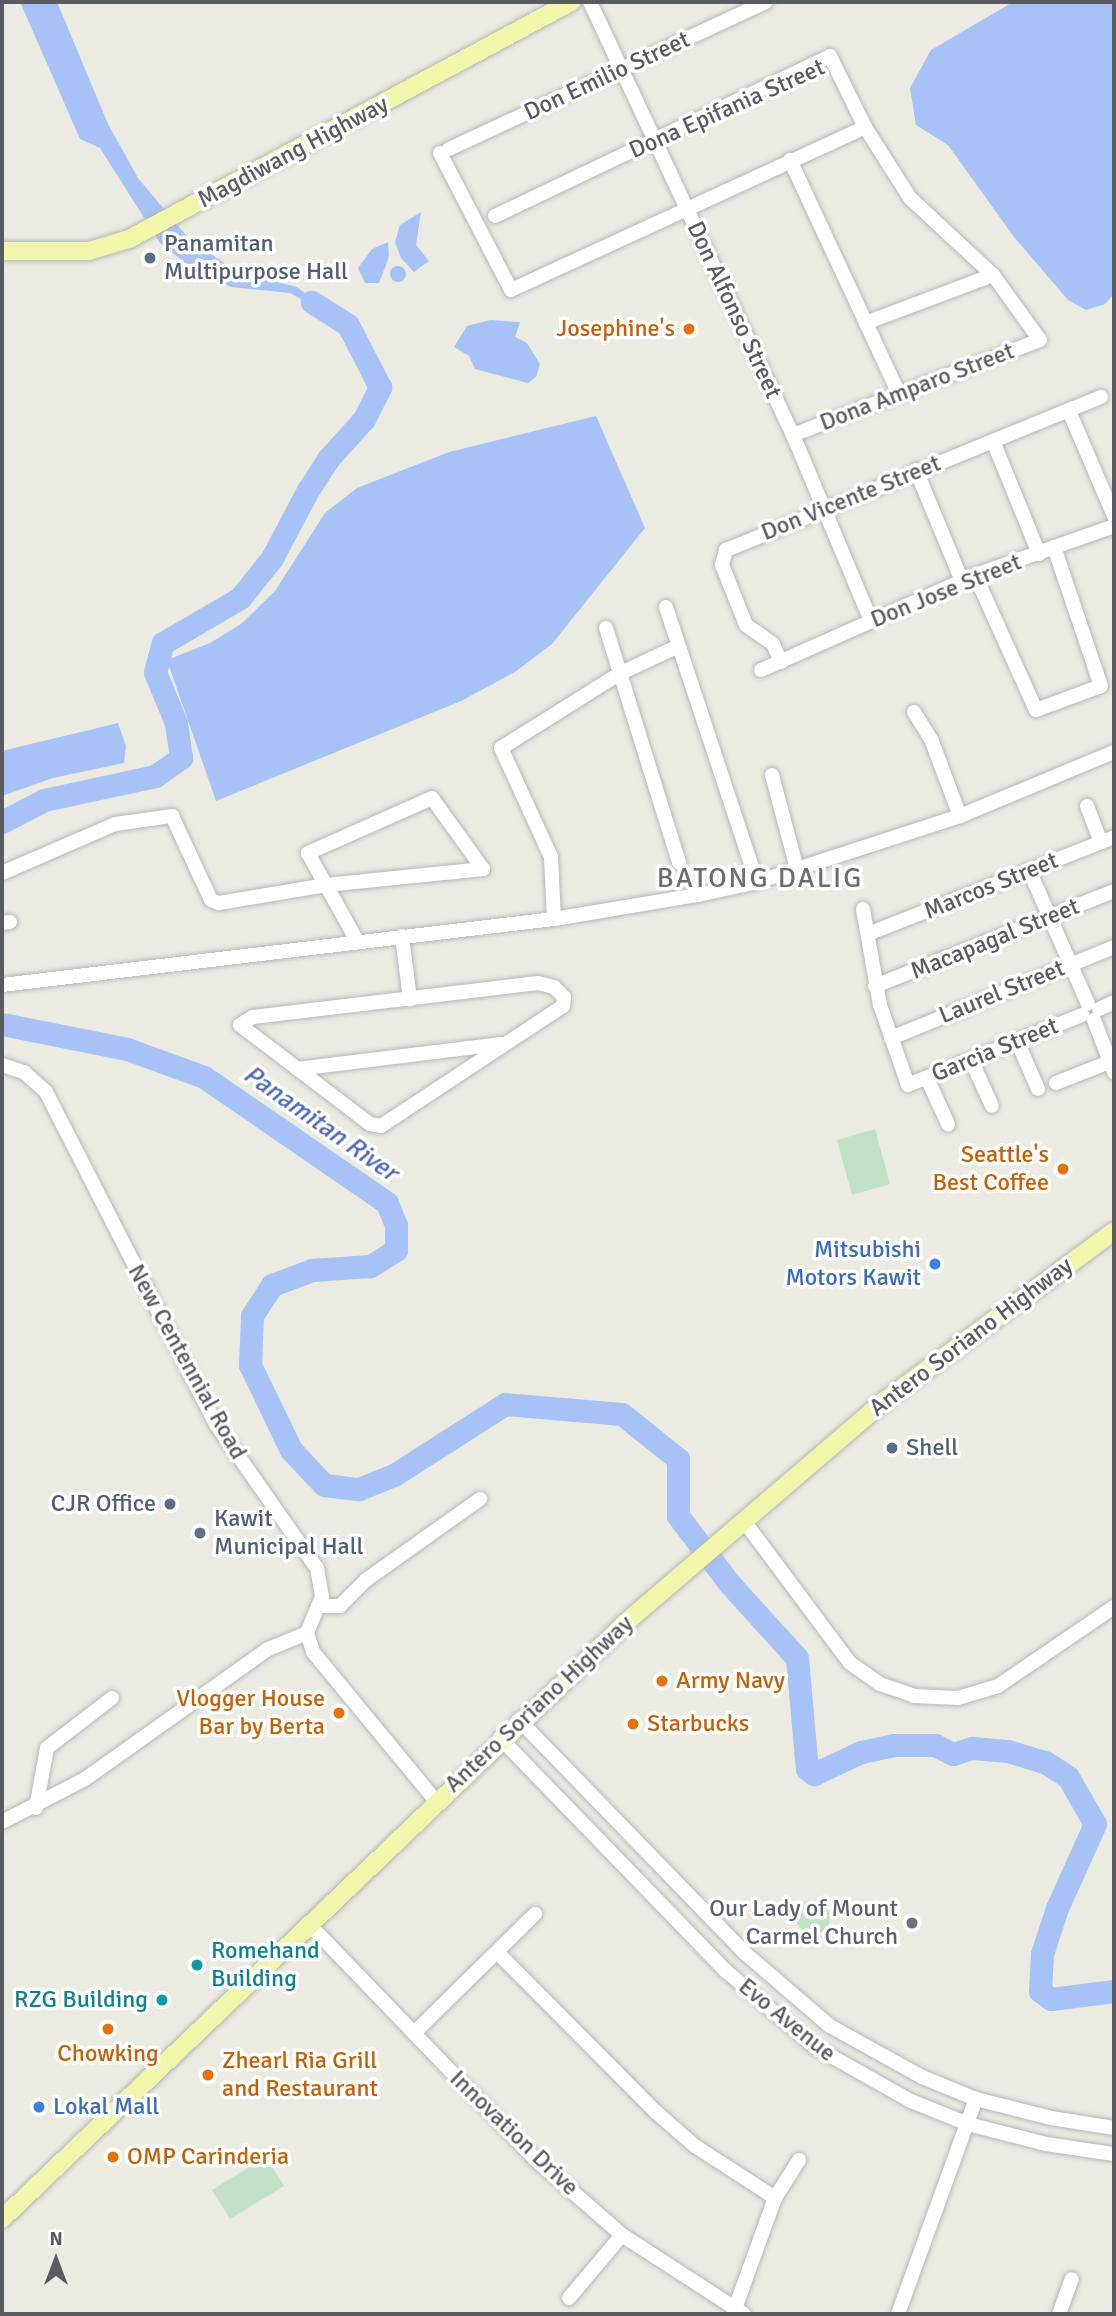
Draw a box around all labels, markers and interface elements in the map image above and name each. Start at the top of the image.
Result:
street label: Don Emilio Street [520,25,694,127]
street label: Dona Epifania Street [625,53,829,165]
street label: Magdiwang Highway [193,90,393,214]
street label: Don Alfonso Street [680,217,788,403]
place label: Panamitan Multipurpose Hall [164,230,348,286]
marker: Panamitan Multipurpose Hall [142,250,158,266]
place label: Josephine's [556,315,675,343]
marker: Josephine's [681,321,697,337]
street label: Dona Amparo Street [816,337,1018,437]
street label: Don Vicente Street [757,449,945,547]
street label: Don Jose Street [866,548,1026,634]
street label: Marcos Street [920,846,1062,926]
district label: BATONG DALIG [658,861,862,895]
street label: Macapagal Street [906,892,1084,986]
street label: Laurel Street [935,954,1069,1030]
street label: Garcia Street [927,1012,1063,1088]
water label: Panamitan River [237,1059,403,1189]
place label: Seattle's Best Coffee [932,1141,1049,1197]
marker: Seattle's Best Coffee [1055,1161,1071,1177]
place label: Mitsubishi Motors Kawit [785,1236,921,1292]
street label: Antero Soriano Highway [864,1251,1078,1423]
marker: Mitsubishi Motors Kawit [927,1256,943,1272]
street label: New Centennial Road [121,1259,253,1465]
place label: Shell [906,1434,958,1462]
marker: Shell [884,1440,900,1456]
place label: CJR Office [51,1490,156,1518]
marker: CJR Office [162,1496,178,1512]
place label: Kawit Municipal Hall [214,1505,364,1561]
marker: Kawit Municipal Hall [192,1525,208,1541]
street label: Antero Soriano Highway [439,1609,639,1799]
place label: Army Navy [676,1667,785,1695]
marker: Army Navy [654,1673,670,1689]
place label: Vlogger House Bar by Berta [176,1685,325,1741]
marker: Vlogger House Bar by Berta [331,1705,347,1721]
place label: Starbucks [647,1710,749,1738]
marker: Starbucks [625,1716,641,1732]
place label: Our Lady of Mount Carmel Church [709,1895,898,1951]
marker: Our Lady of Mount Carmel Church [904,1915,920,1931]
place label: Romehand Building [211,1937,320,1993]
marker: Romehand Building [189,1957,205,1973]
street label: Evo Avenue [733,1972,841,2068]
place label: RZG Building [14,1986,148,2014]
marker: RZG Building [154,1992,170,2008]
marker: Chowking [100,2021,116,2037]
place label: Chowking [57,2040,159,2068]
place label: Zhearl Ria Grill and Restaurant [222,2047,378,2103]
street label: Innovation Drive [444,2064,584,2202]
marker: Zhearl Ria Grill and Restaurant [200,2067,216,2083]
place label: Lokal Mall [53,2093,159,2121]
marker: Lokal Mall [31,2099,47,2115]
place label: OMP Carinderia [127,2143,289,2171]
marker: OMP Carinderia [105,2149,121,2165]
north arrow [21,2225,91,2295]
text: N [49,2227,63,2251]

